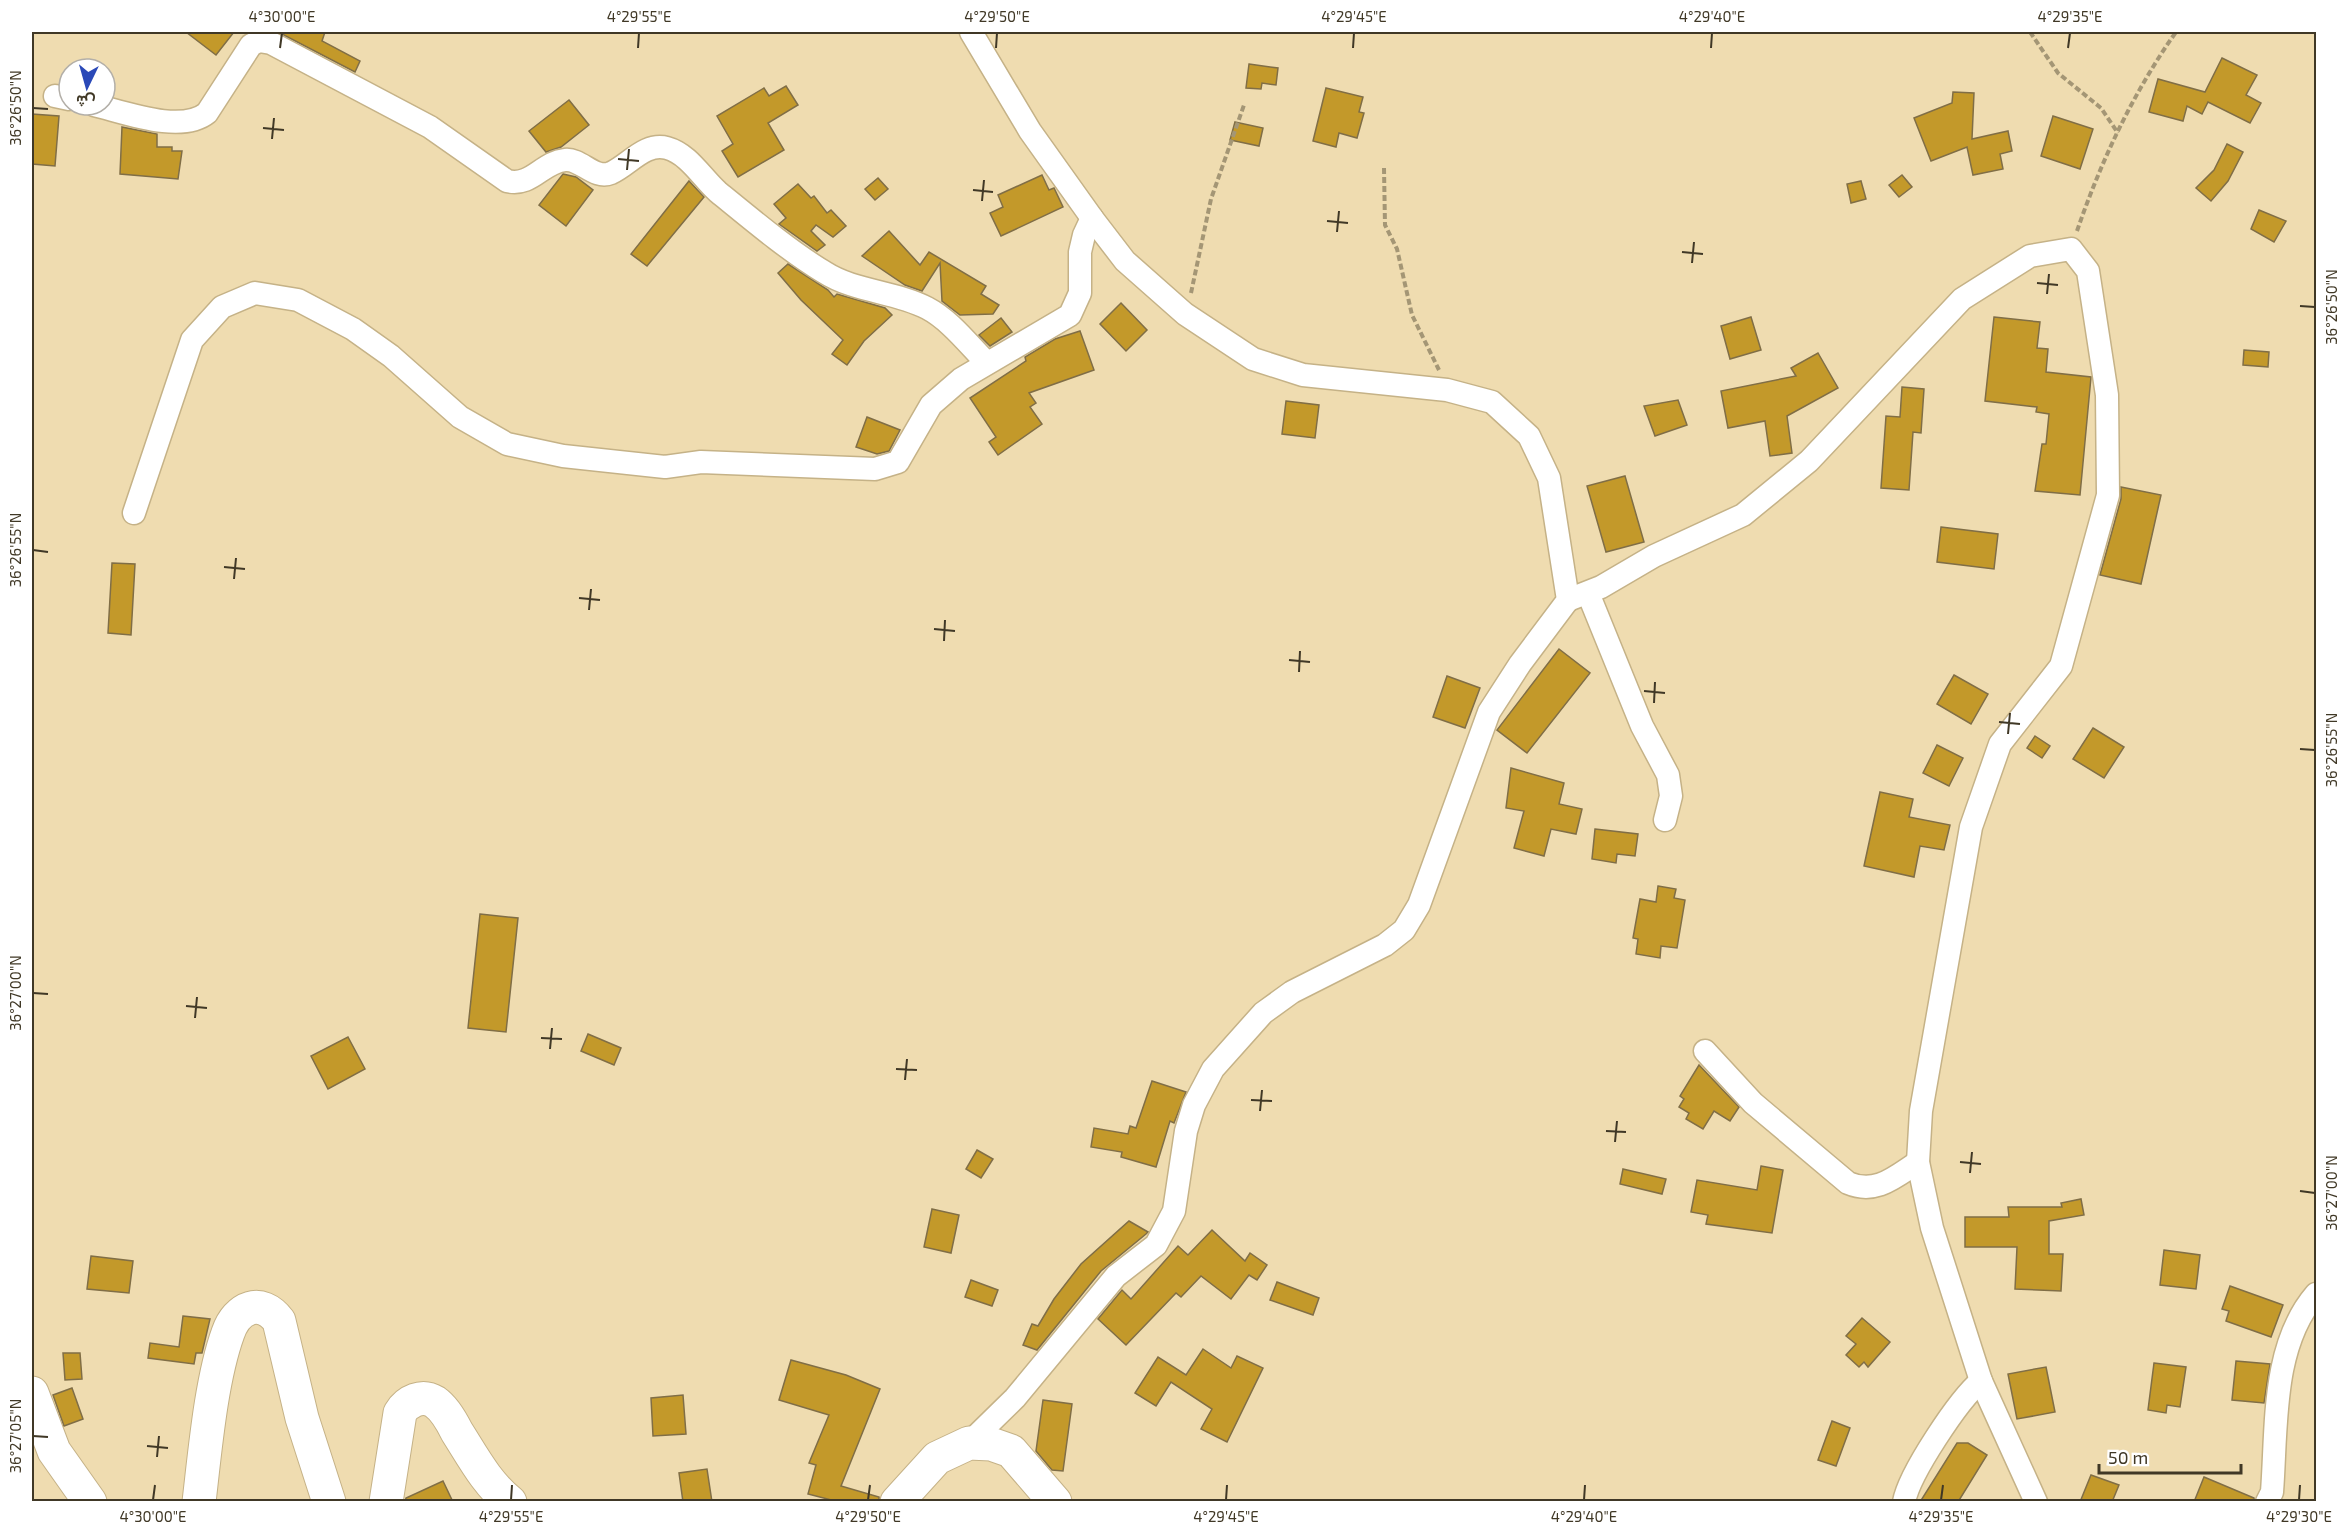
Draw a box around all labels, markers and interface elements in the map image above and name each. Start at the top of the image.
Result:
text: 4°30'00"E [249,7,315,25]
text: 4°29'55"E [607,7,671,25]
text: 4°29'50"E [964,7,1030,25]
text: 4°29'45"E [1321,7,1387,25]
text: 4°29'40"E [1679,7,1745,25]
text: 4°29'35"E [2038,7,2102,25]
north arrow [57,57,117,117]
text: 36°26'50"N [6,70,24,146]
text: ش [75,91,96,113]
text: 36°26'50"N [2322,269,2340,345]
text: 36°26'55"N [6,513,24,587]
text: 36°26'55"N [2322,713,2340,787]
text: 36°27'00"N [6,955,24,1031]
text: 36°27'00"N [2322,1155,2340,1231]
text: 36°27'05"N [6,1399,24,1473]
scale bar [2099,1437,2242,1475]
text: 50 m [2108,1446,2148,1468]
text: 4°30'00"E [120,1507,186,1525]
text: 4°29'55"E [479,1507,543,1525]
text: 4°29'50"E [835,1507,901,1525]
text: 4°29'45"E [1193,1507,1259,1525]
text: 4°29'40"E [1551,1507,1617,1525]
text: 4°29'35"E [1909,1507,1973,1525]
text: 4°29'30"E [2266,1507,2332,1525]

